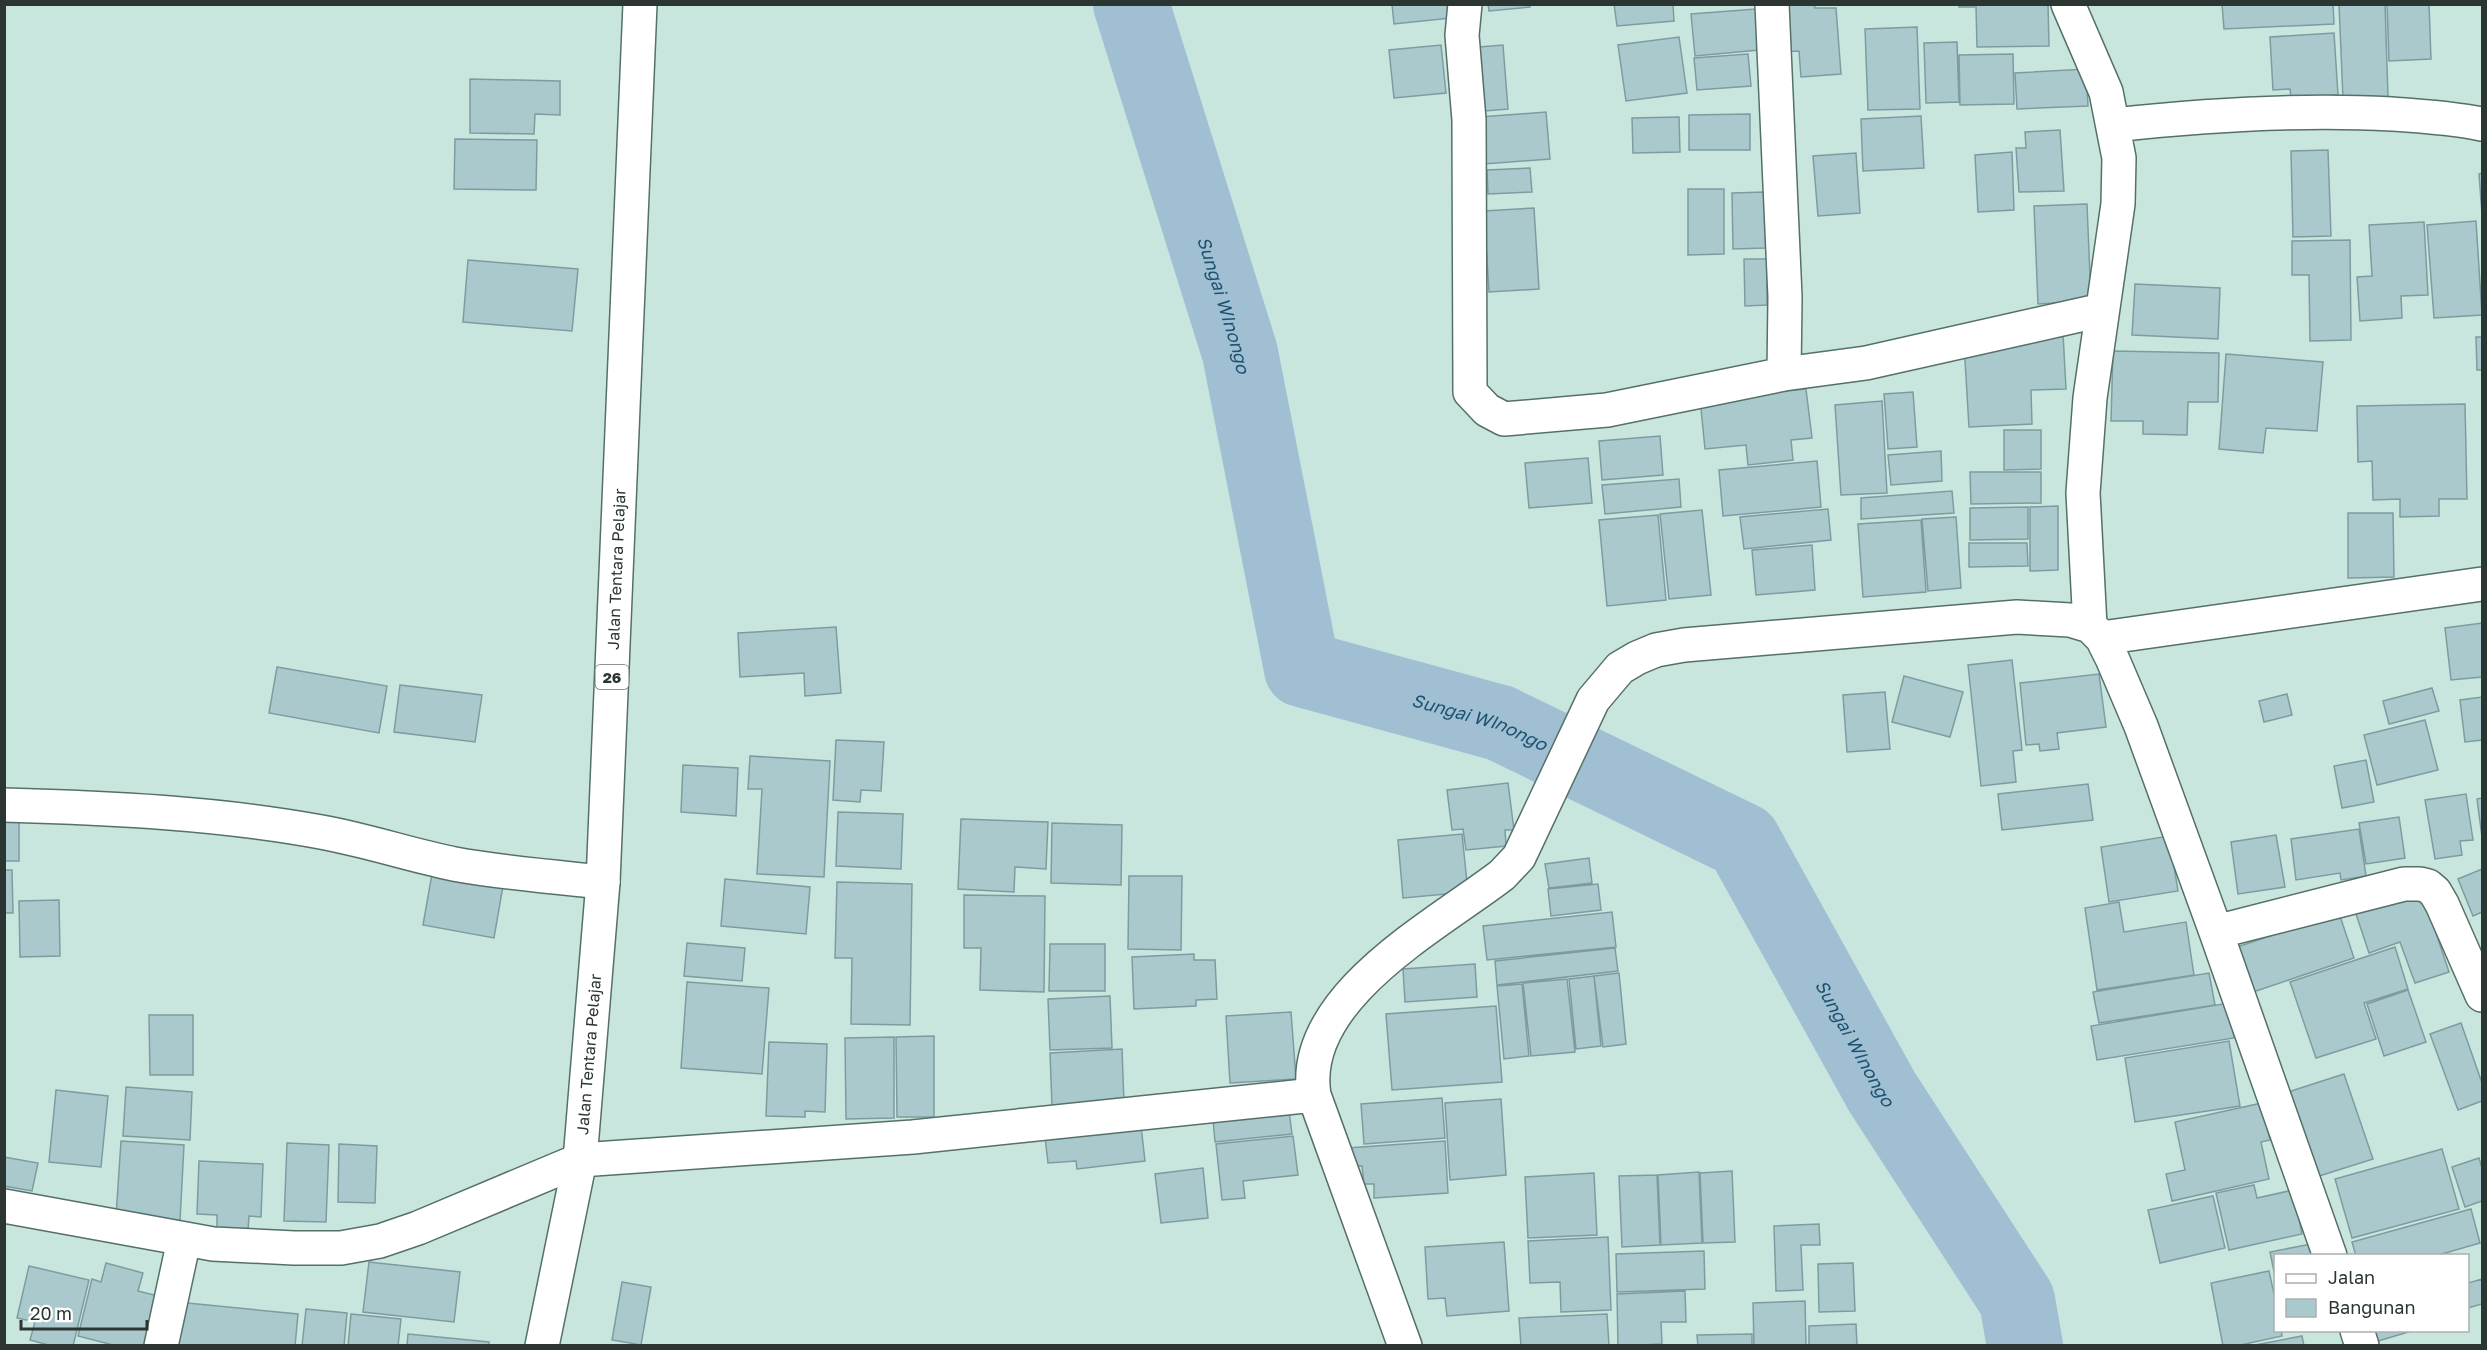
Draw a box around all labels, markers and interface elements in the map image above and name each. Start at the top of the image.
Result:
water label: Sungai WInongo [1193,234,1255,376]
street label: Jalan Tentara Pelajar [603,488,630,650]
road number: 26 [596,665,628,689]
water label: Sungai WInongo [1409,688,1552,756]
street label: Jalan Tentara Pelajar [572,973,605,1135]
water label: Sungai WInongo [1811,976,1900,1112]
legend [2274,1254,2469,1332]
text: Jalan [2328,1266,2375,1288]
scale bar [21,1293,147,1331]
text: Bangunan [2328,1296,2416,1318]
text: 20 m [30,1302,72,1324]

